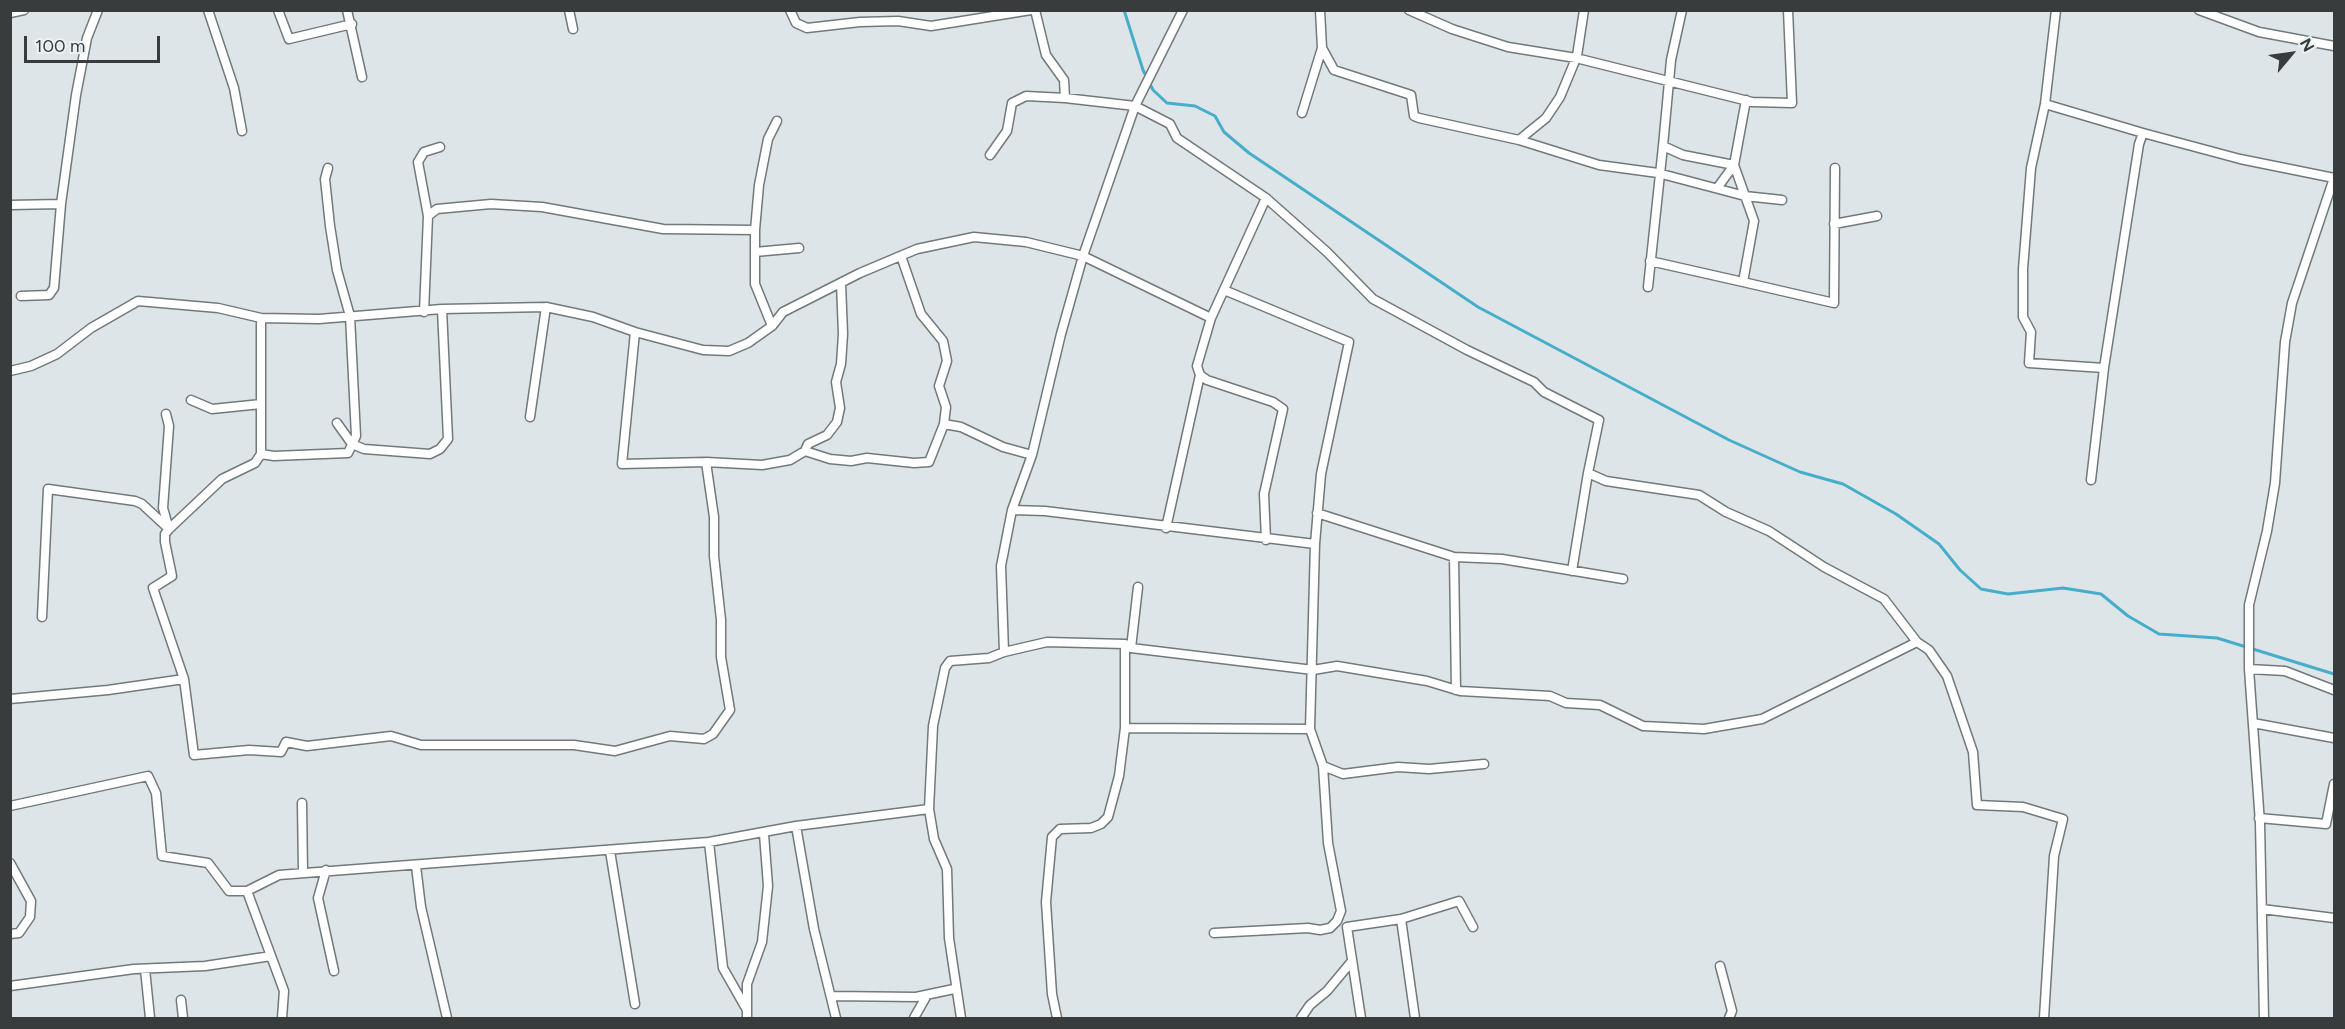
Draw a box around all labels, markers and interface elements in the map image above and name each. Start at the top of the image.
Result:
scale bar [27,24,164,62]
north arrow [2261,24,2321,84]
text: 100 m [35,35,85,57]
text: N [2296,35,2318,55]

